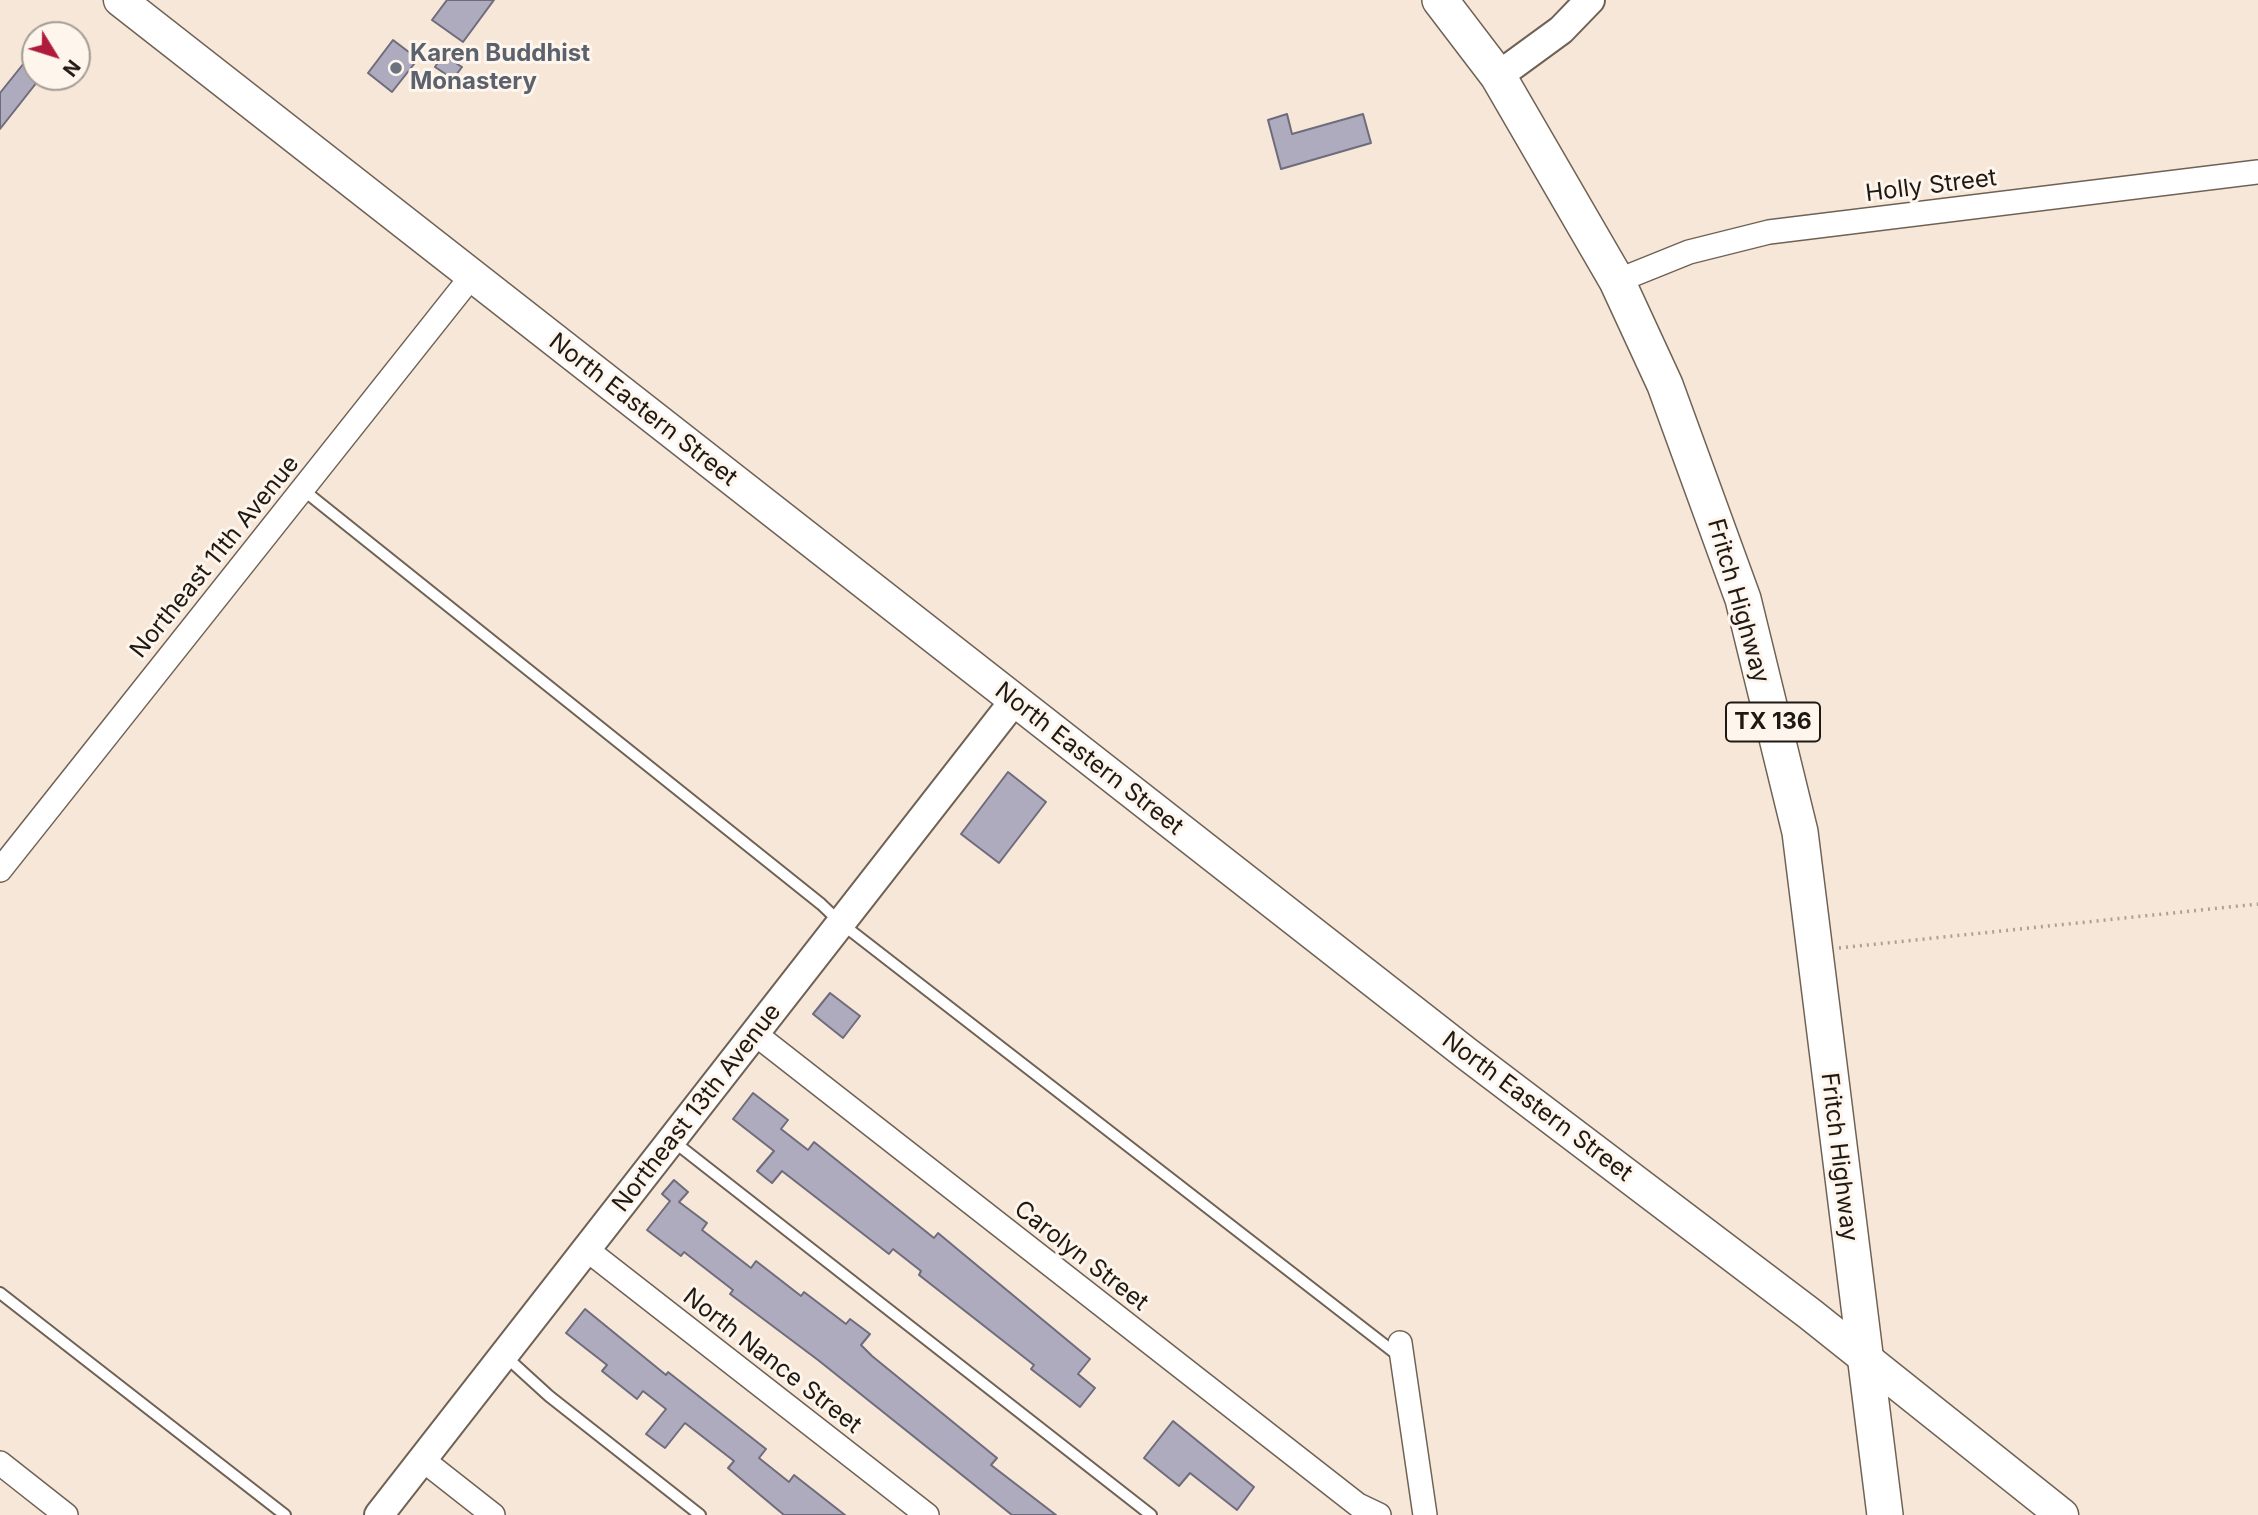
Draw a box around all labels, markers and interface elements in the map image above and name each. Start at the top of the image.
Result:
north arrow [21,21,91,91]
place label: Karen Buddhist Monastery [410,40,590,96]
text: N [58,55,85,81]
marker: Karen Buddhist Monastery [388,60,404,76]
street label: Holly Street [1864,164,1998,208]
street label: North Eastern Street [543,328,743,492]
street label: Northeast 11th Avenue [125,450,305,664]
street label: Fritch Highway [1701,515,1775,687]
street label: North Eastern Street [989,677,1189,841]
road number: TX 136 [1726,702,1820,742]
street label: Northeast 13th Avenue [607,998,787,1218]
street label: North Eastern Street [1436,1026,1638,1188]
street label: Fritch Highway [1814,1071,1864,1243]
street label: Carolyn Street [1008,1195,1154,1317]
street label: North Nance Street [677,1282,867,1440]

